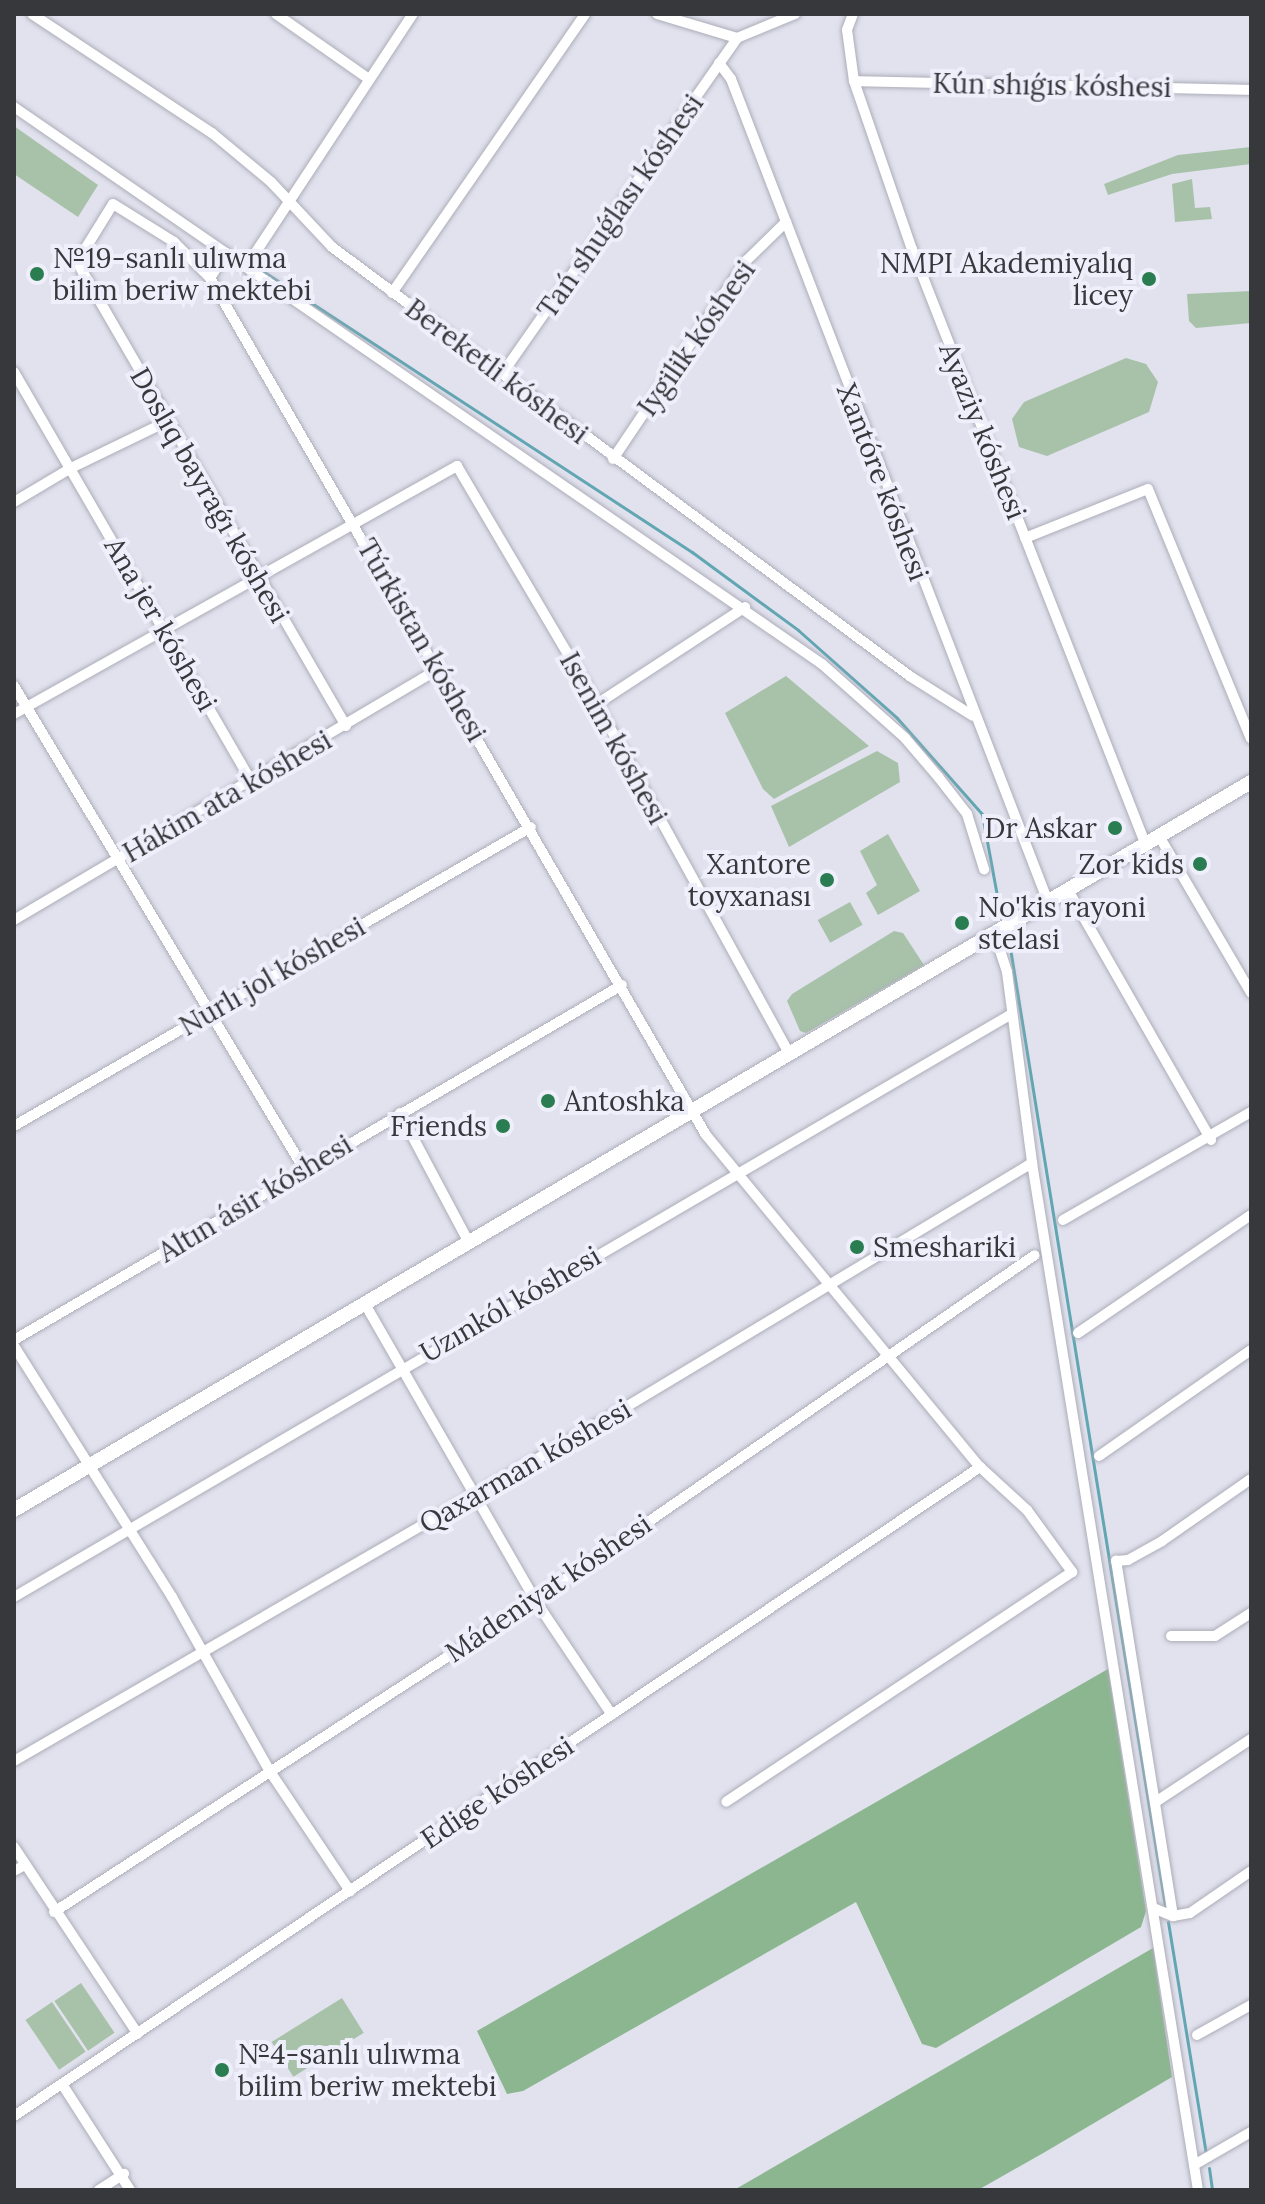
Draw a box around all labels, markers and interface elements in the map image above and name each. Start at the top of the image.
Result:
street label: Kún shıǵıs kóshesi [932,66,1172,104]
street label: Tań shuǵlası kóshesi [530,87,710,325]
place label: №19-sanlı ulıwma bilim beriw mektebi [53,241,312,307]
place label: NMPI Akademiyalıq licey [880,246,1133,312]
street label: Iygilik kóshesi [630,254,762,422]
marker: №19-sanlı ulıwma bilim beriw mektebi [28,265,46,283]
marker: NMPI Akademiyalıq licey [1140,270,1158,288]
street label: Bereketli kóshesi [399,291,595,451]
street label: Ayaziy kóshesi [932,338,1034,524]
street label: Doslıq bayraǵı kóshesi [123,361,297,629]
street label: Xantóre kóshesi [830,379,936,585]
street label: Ana jer kóshesi [98,531,224,717]
street label: Túrkistan kóshesi [350,533,494,747]
street label: Isenim kóshesi [553,646,675,830]
street label: Hákim ata kóshesi [117,723,337,869]
place label: Dr Askar [985,811,1097,845]
marker: Dr Askar [1104,817,1126,839]
place label: Xantore toyxanası [688,847,811,913]
place label: Zor kids [1078,847,1184,881]
marker: Zor kids [1191,855,1209,873]
marker: Xantore toyxanası [818,871,836,889]
place label: No'kis rayoni stelasi [978,890,1146,956]
street label: Nurlı jol kóshesi [173,909,371,1043]
marker: No'kis rayoni stelasi [953,914,971,932]
place label: Antoshka [564,1084,685,1118]
marker: Antoshka [539,1092,557,1110]
place label: Friends [390,1109,487,1143]
marker: Friends [494,1117,512,1135]
street label: Altın ásir kóshesi [152,1127,358,1269]
place label: Smeshariki [873,1230,1016,1264]
marker: Smeshariki [848,1238,866,1256]
street label: Uzınkól kóshesi [414,1239,606,1369]
street label: Qaxarman kóshesi [413,1392,637,1540]
street label: Mádeniyat kóshesi [439,1507,657,1669]
street label: Edige kóshesi [414,1729,580,1855]
place label: №4-sanlı ulıwma bilim beriw mektebi [238,2037,497,2103]
marker: №4-sanlı ulıwma bilim beriw mektebi [213,2061,231,2079]

